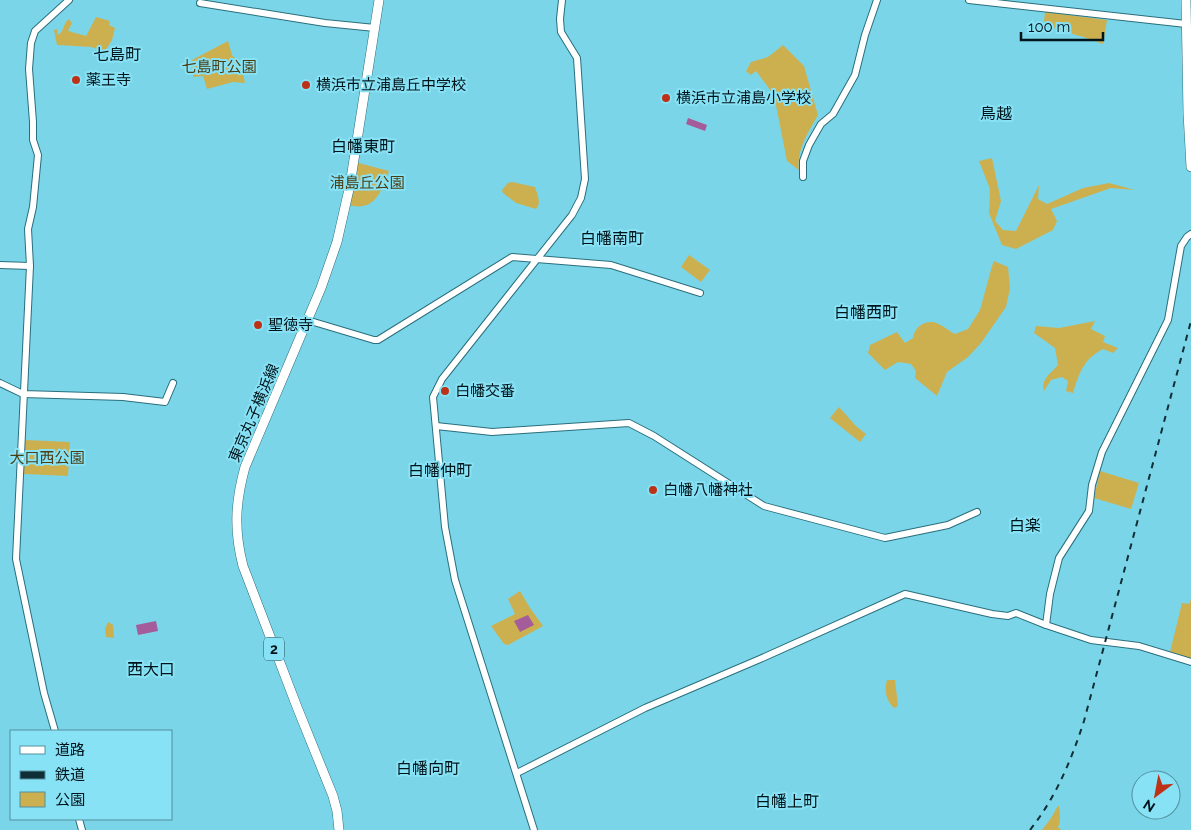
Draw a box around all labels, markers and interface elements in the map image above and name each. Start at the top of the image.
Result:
scale bar [1021,10,1104,42]
text: 100 m [1028,18,1070,36]
district label: 七島町 [93,45,141,64]
park label: 七島町公園 [181,58,257,76]
place label: 薬王寺 [86,71,131,89]
marker: 薬王寺 [70,74,82,86]
place label: 横浜市立浦島丘中学校 [316,76,466,94]
marker: 横浜市立浦島丘中学校 [300,79,312,91]
place label: 横浜市立浦島小学校 [676,89,811,107]
marker: 横浜市立浦島小学校 [660,92,672,104]
district label: 鳥越 [980,104,1012,123]
district label: 白幡東町 [331,137,395,156]
park label: 浦島丘公園 [329,174,405,192]
district label: 白幡南町 [580,229,644,248]
district label: 白幡西町 [834,303,898,322]
place label: 聖徳寺 [268,316,313,334]
marker: 聖徳寺 [252,319,264,331]
street label: 東京丸子横浜線 [225,361,283,465]
place label: 白幡交番 [455,382,515,400]
marker: 白幡交番 [439,385,451,397]
park label: 大口西公園 [9,449,85,467]
district label: 白幡仲町 [408,461,472,480]
place label: 白幡八幡神社 [663,481,753,499]
marker: 白幡八幡神社 [647,484,659,496]
district label: 白楽 [1009,516,1041,535]
road number: 2 [264,638,284,661]
district label: 西大口 [127,660,175,679]
legend [10,730,172,820]
text: 道路 [55,741,85,759]
district label: 白幡向町 [396,759,460,778]
text: 鉄道 [55,766,85,784]
north arrow [1131,770,1181,820]
text: 公園 [55,791,85,809]
district label: 白幡上町 [755,792,819,811]
text: N [1140,796,1158,816]

